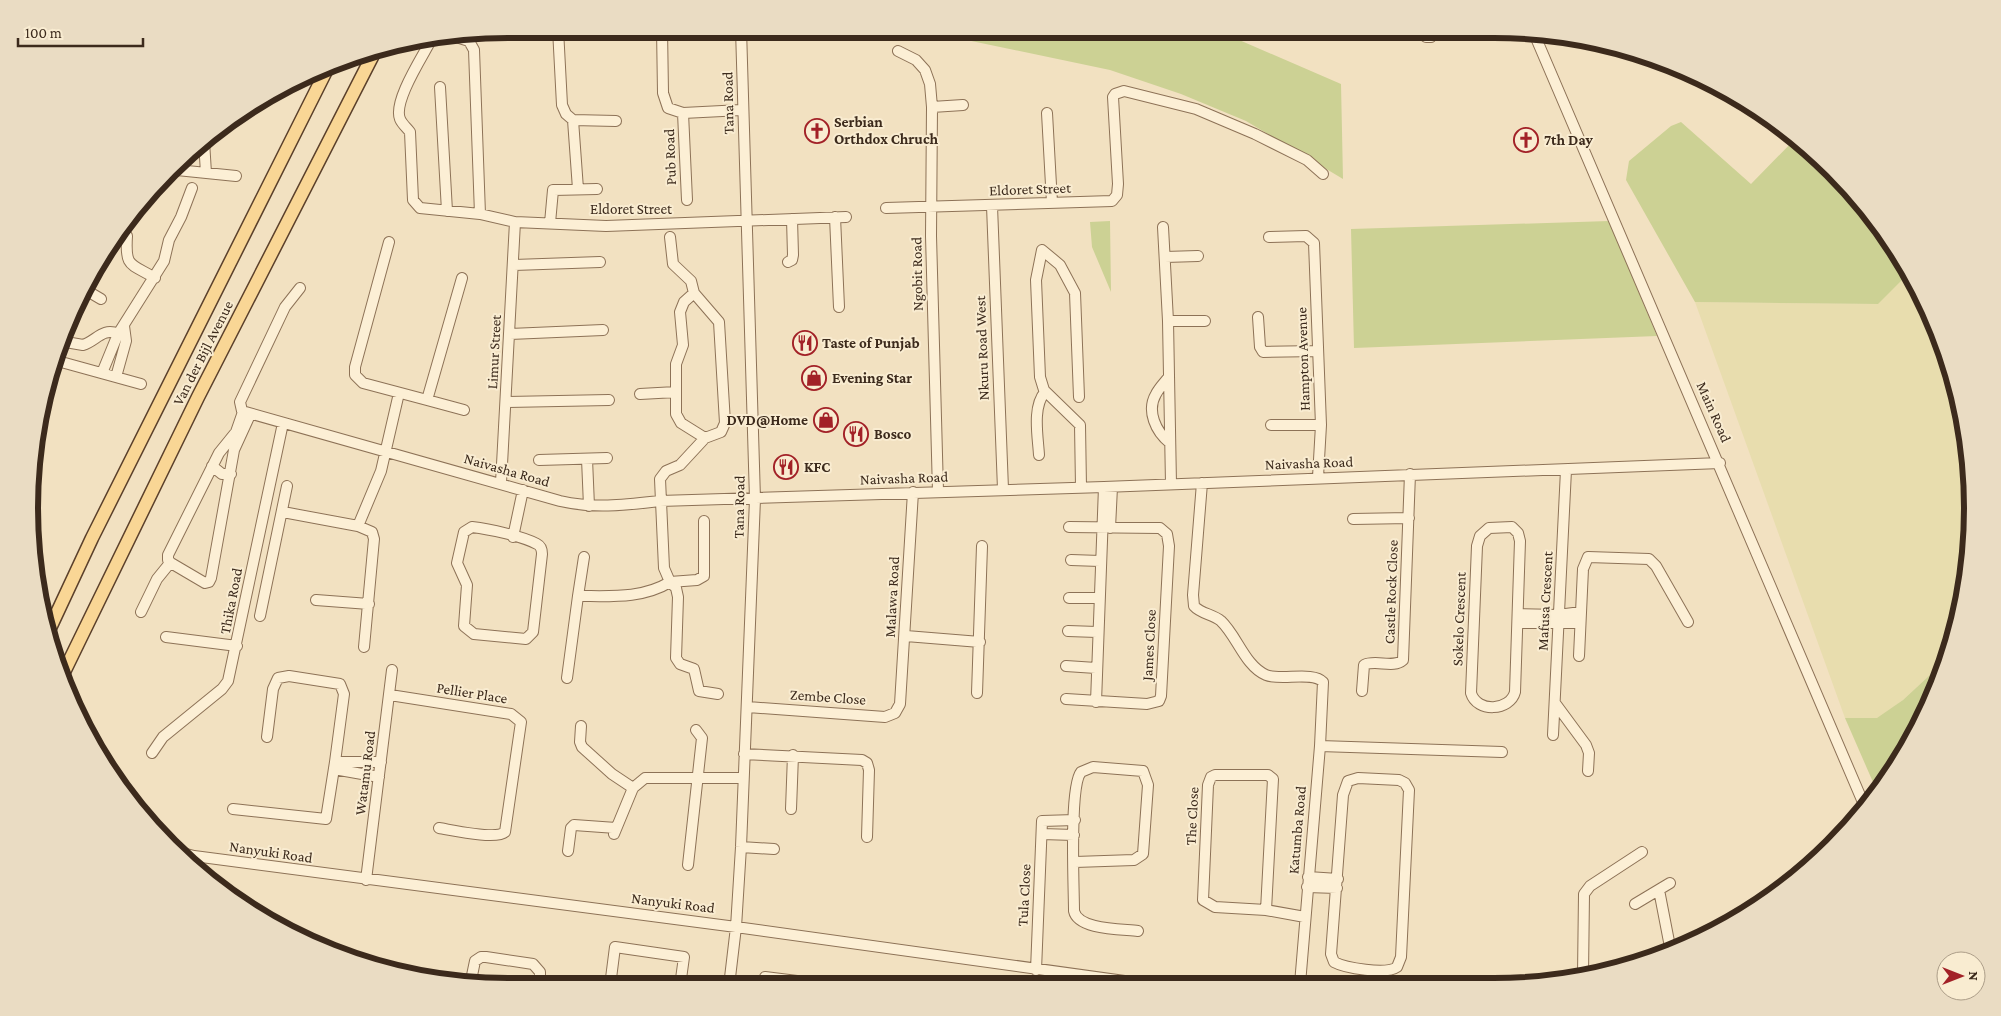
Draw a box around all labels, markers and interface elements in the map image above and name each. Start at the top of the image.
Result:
scale bar [18,15,142,47]
text: 100 m [25,25,62,41]
street label: Tana Road [719,71,737,135]
place label: Serbian Orthdox Chruch [834,114,939,147]
church icon: Serbian Orthdox Chruch [804,118,830,144]
church icon: 7th Day [1513,127,1539,153]
street label: Pub Road [661,128,679,185]
place label: 7th Day [1544,132,1594,148]
street label: Eldoret Street [989,180,1072,198]
street label: Eldoret Street [590,201,673,217]
street label: Ngobit Road [908,237,927,311]
street label: Nkuru Road West [972,294,992,401]
street label: Van der Bijl Avenue [170,298,237,408]
street label: Hampton Avenue [1293,306,1314,411]
street label: Limur Street [484,313,504,390]
restaurant icon: Taste of Punjab [792,330,818,356]
place label: Taste of Punjab [822,335,920,352]
shop icon: Evening Star [801,365,827,391]
place label: Evening Star [832,370,912,386]
street label: Main Road [1694,379,1734,445]
shop icon: DVD@Home [813,407,839,433]
place label: DVD@Home [727,412,808,428]
restaurant icon: Bosco [843,421,869,447]
place label: Bosco [874,426,911,442]
street label: Naivasha Road [462,450,552,490]
street label: Naivasha Road [1264,453,1354,473]
restaurant icon: KFC [773,454,799,480]
place label: KFC [804,459,830,475]
street label: Naivasha Road [859,468,949,488]
street label: Tana Road [730,475,748,539]
street label: Castle Rock Close [1381,539,1401,644]
street label: Mafusa Crescent [1534,550,1556,651]
street label: Malawa Road [882,556,902,638]
street label: Thika Road [217,566,245,636]
street label: Sokelo Crescent [1449,571,1469,666]
street label: James Close [1139,609,1160,683]
street label: Pellier Place [435,680,509,707]
street label: Zembe Close [789,686,867,708]
street label: Watamu Road [352,730,378,816]
street label: Katumba Road [1285,785,1309,875]
street label: The Close [1182,786,1202,846]
street label: Nanyuki Road [228,838,314,867]
street label: Tula Close [1014,863,1034,927]
street label: Nanyuki Road [630,890,716,917]
north arrow [1936,951,1986,1001]
text: N [1966,971,1982,981]

